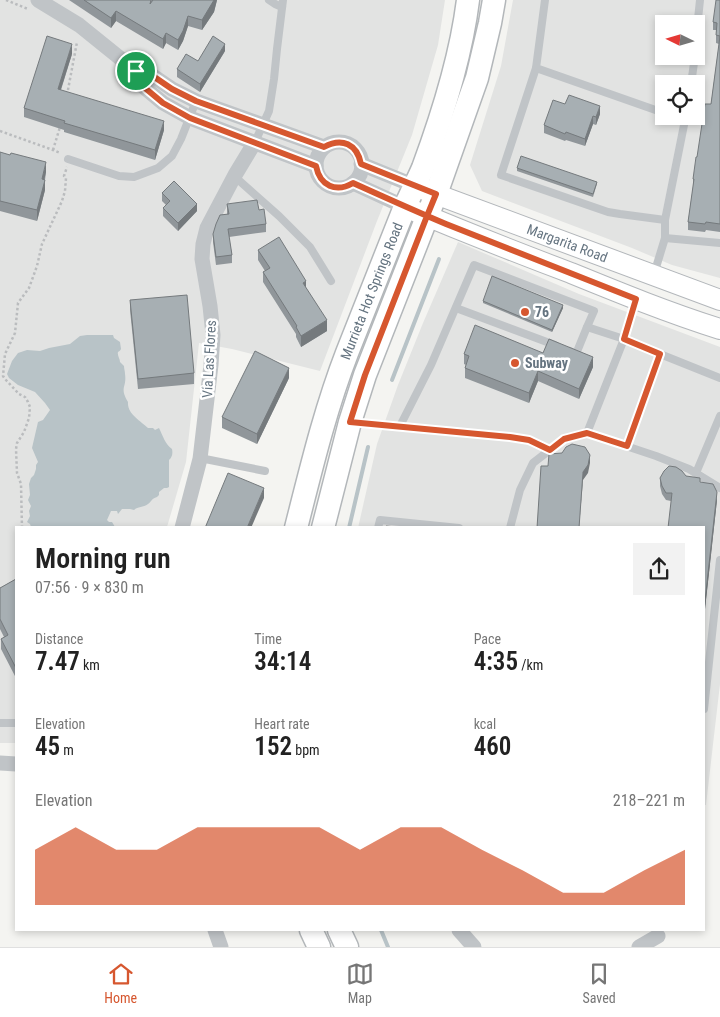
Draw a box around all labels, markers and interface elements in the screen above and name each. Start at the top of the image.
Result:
north arrow [655,15,705,65]
map controls [655,15,705,125]
pin [115,50,157,92]
icon: arrive [122,57,150,85]
button: locate [655,75,705,125]
street label: Murrieta Hot Springs Road [337,220,406,362]
street label: Margarita Road [525,221,610,265]
place label: 76 [535,304,549,320]
marker: 76 [519,306,531,318]
street label: Via Las Flores [199,320,219,398]
place label: Subway [525,355,569,371]
marker: Subway [509,357,521,369]
text: Morning run [35,542,171,575]
button: share [633,543,685,595]
text: 07:56 · 9 × 830 m [35,578,144,597]
text: Distance [35,631,83,647]
text: Time [254,631,282,647]
text: Pace [474,631,501,647]
text: 7.47 [35,647,80,676]
text: 34:14 [254,647,311,676]
text: 4:35 [474,647,518,676]
text: km [80,657,100,673]
text: /km [518,657,543,673]
text: Elevation [35,716,85,732]
text: Heart rate [254,716,310,732]
text: kcal [474,716,496,732]
text: 45 [35,732,60,761]
text: 152 [254,732,292,761]
text: 460 [474,732,511,761]
text: m [60,742,74,758]
text: bpm [292,742,320,758]
text: Elevation [35,791,93,810]
text: 218–221 m [613,791,685,810]
tab: Home [104,960,137,1006]
tab: Map [346,960,374,1006]
tab: Saved [582,960,616,1006]

